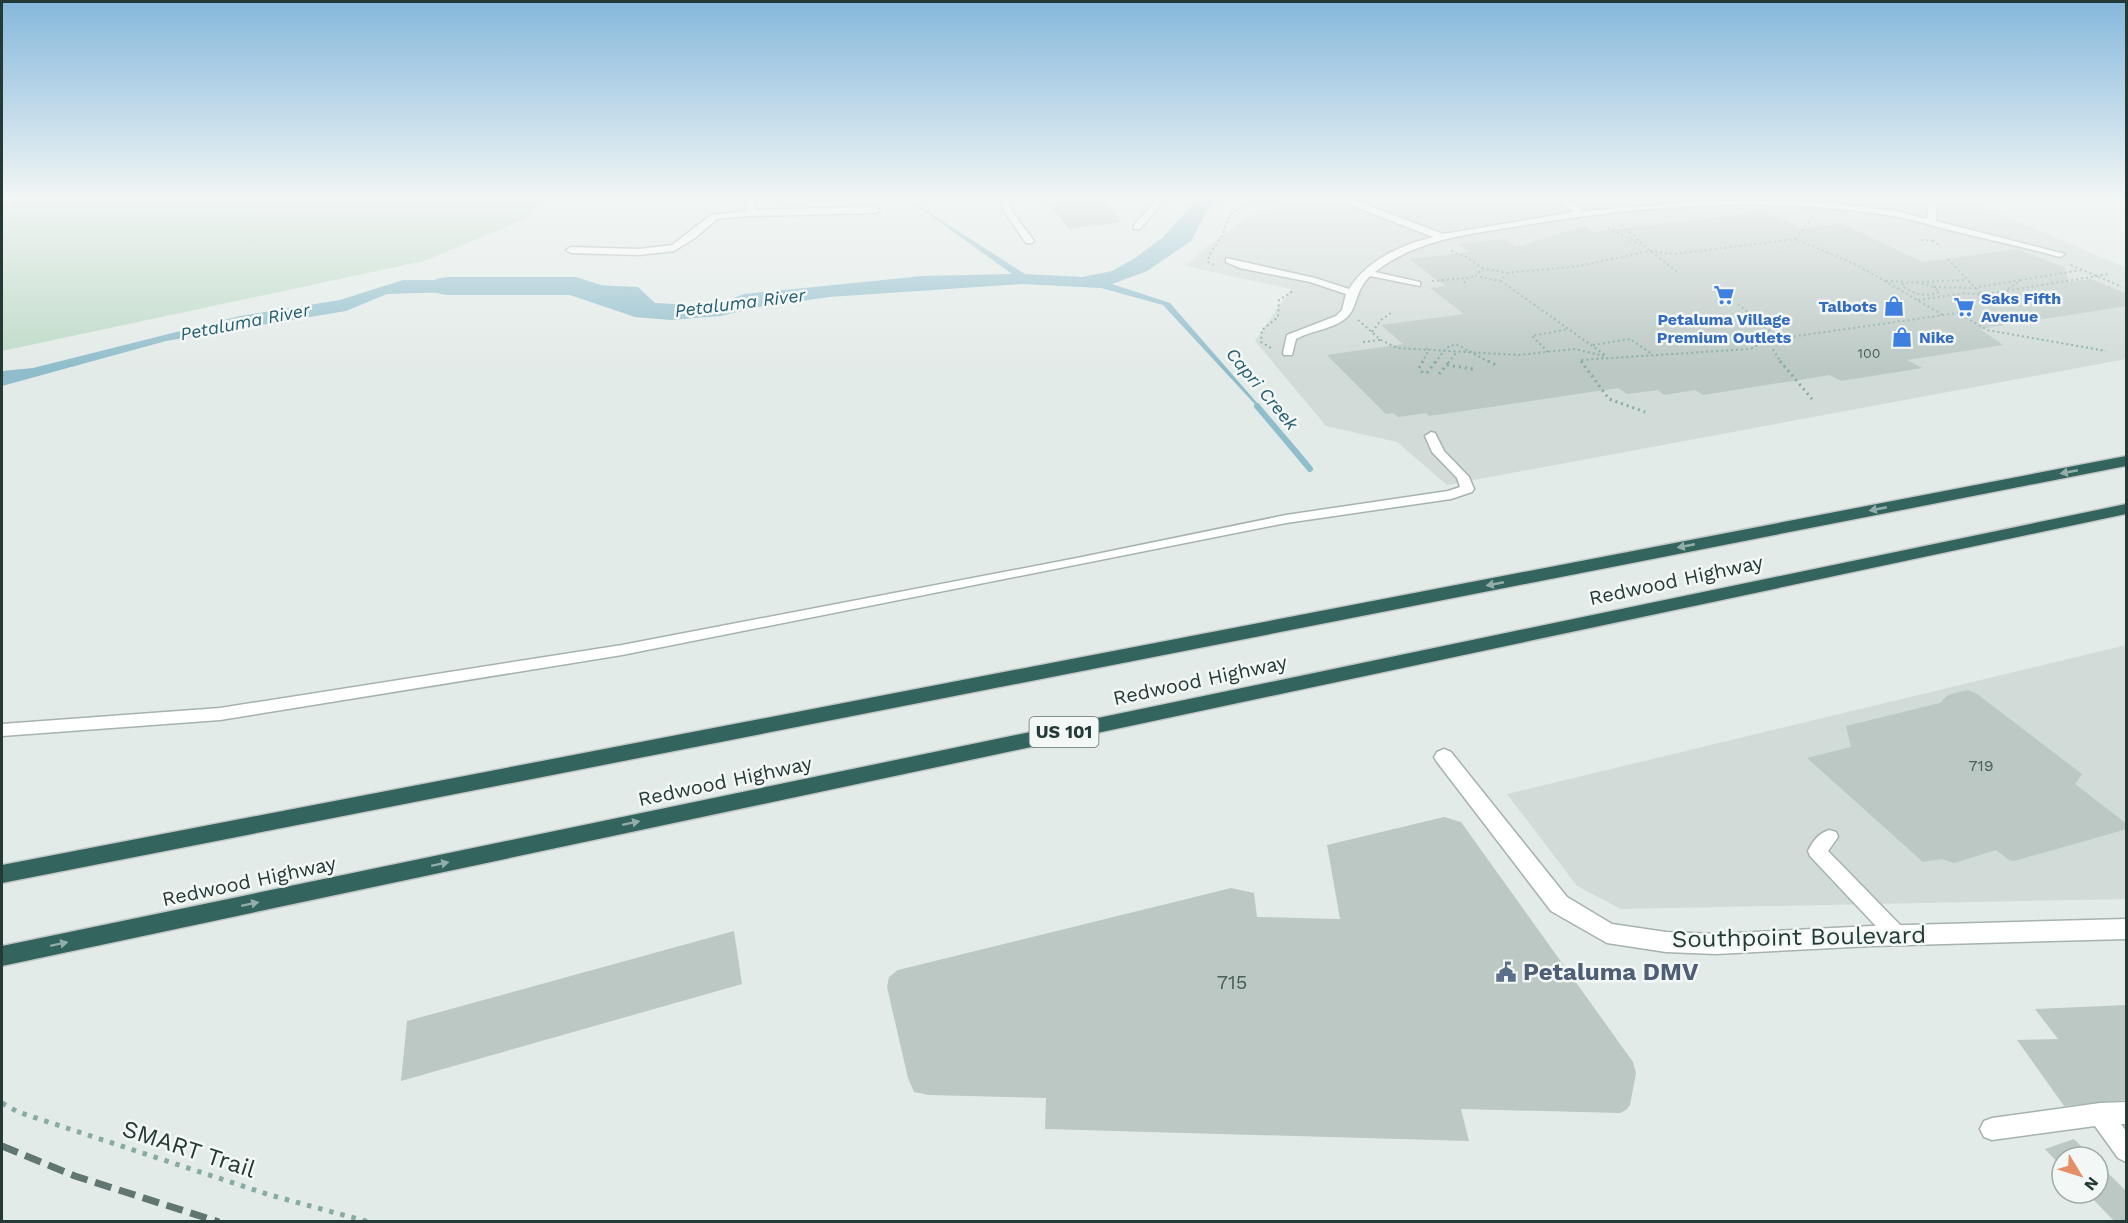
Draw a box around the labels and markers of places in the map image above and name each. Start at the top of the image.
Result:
supermarket icon: Petaluma Village Premium Outlets [1712,283,1736,307]
place label: Saks Fifth Avenue [1981,289,2061,326]
shop icon: Talbots [1882,294,1906,318]
supermarket icon: Saks Fifth Avenue [1952,295,1976,319]
place label: Talbots [1818,297,1877,316]
place label: Petaluma Village Premium Outlets [1657,310,1792,347]
shop icon: Nike [1890,325,1914,349]
place label: Nike [1919,328,1954,347]
place label: Petaluma DMV [1523,958,1699,986]
public building icon: Petaluma DMV [1494,960,1518,984]

